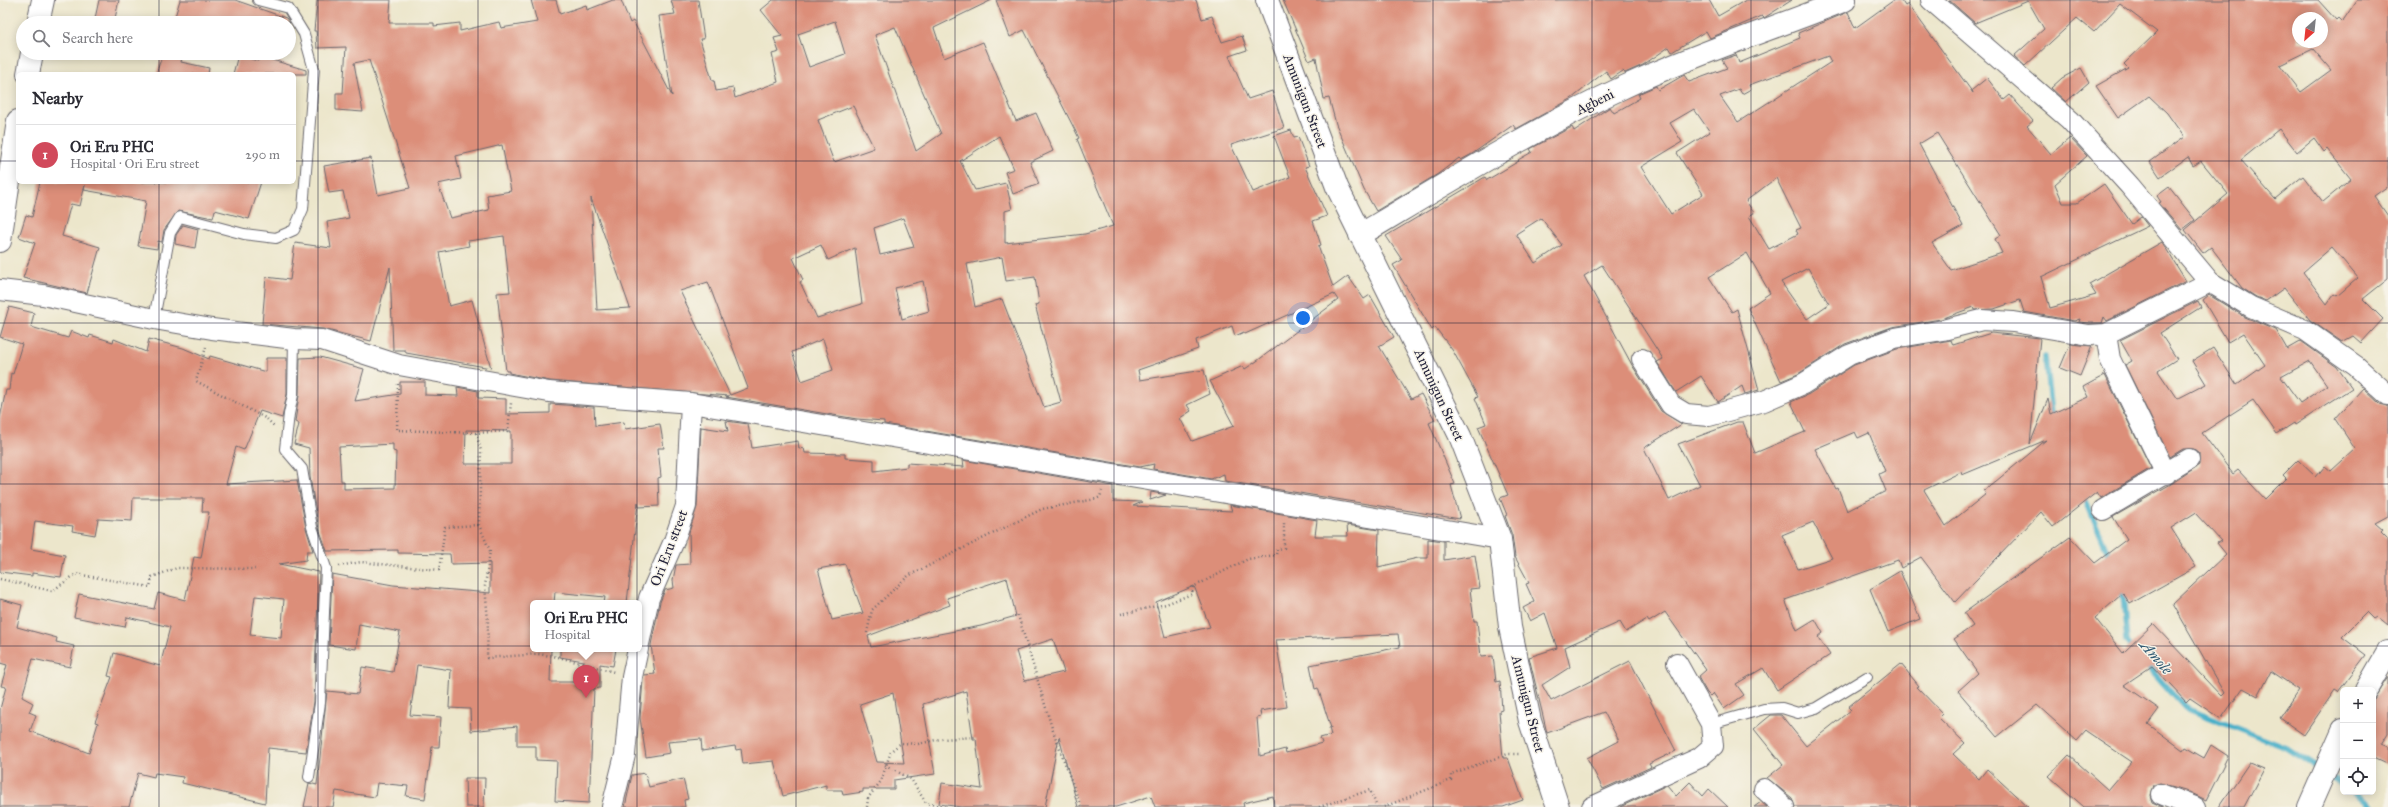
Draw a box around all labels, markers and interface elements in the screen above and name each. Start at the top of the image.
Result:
north arrow [2292,12,2328,48]
search box [16,16,296,60]
icon: search [30,27,52,49]
text: Search here [62,29,133,47]
street label: Amunigun Street [1279,51,1331,151]
street label: Agbeni [1572,85,1617,119]
text: Nearby [32,88,83,109]
text: Ori Eru PHC [70,138,154,156]
text: 1 [42,147,48,163]
text: 290 m [245,147,280,163]
text: Hospital · Ori Eru street [70,156,199,172]
your location [1293,308,1313,328]
street label: Amunigun Street [1410,345,1468,444]
street label: Ori Eru street [647,507,691,589]
popup [530,600,642,652]
text: Ori Eru PHC [544,609,628,627]
text: Hospital [544,627,590,643]
water label: Amole [2135,634,2176,678]
street label: Amunigun Street [1507,653,1548,754]
pin: 1 [573,665,599,698]
map controls [2340,687,2376,795]
button: + [2340,687,2376,723]
button: − [2340,723,2376,759]
button: locate [2340,759,2376,795]

